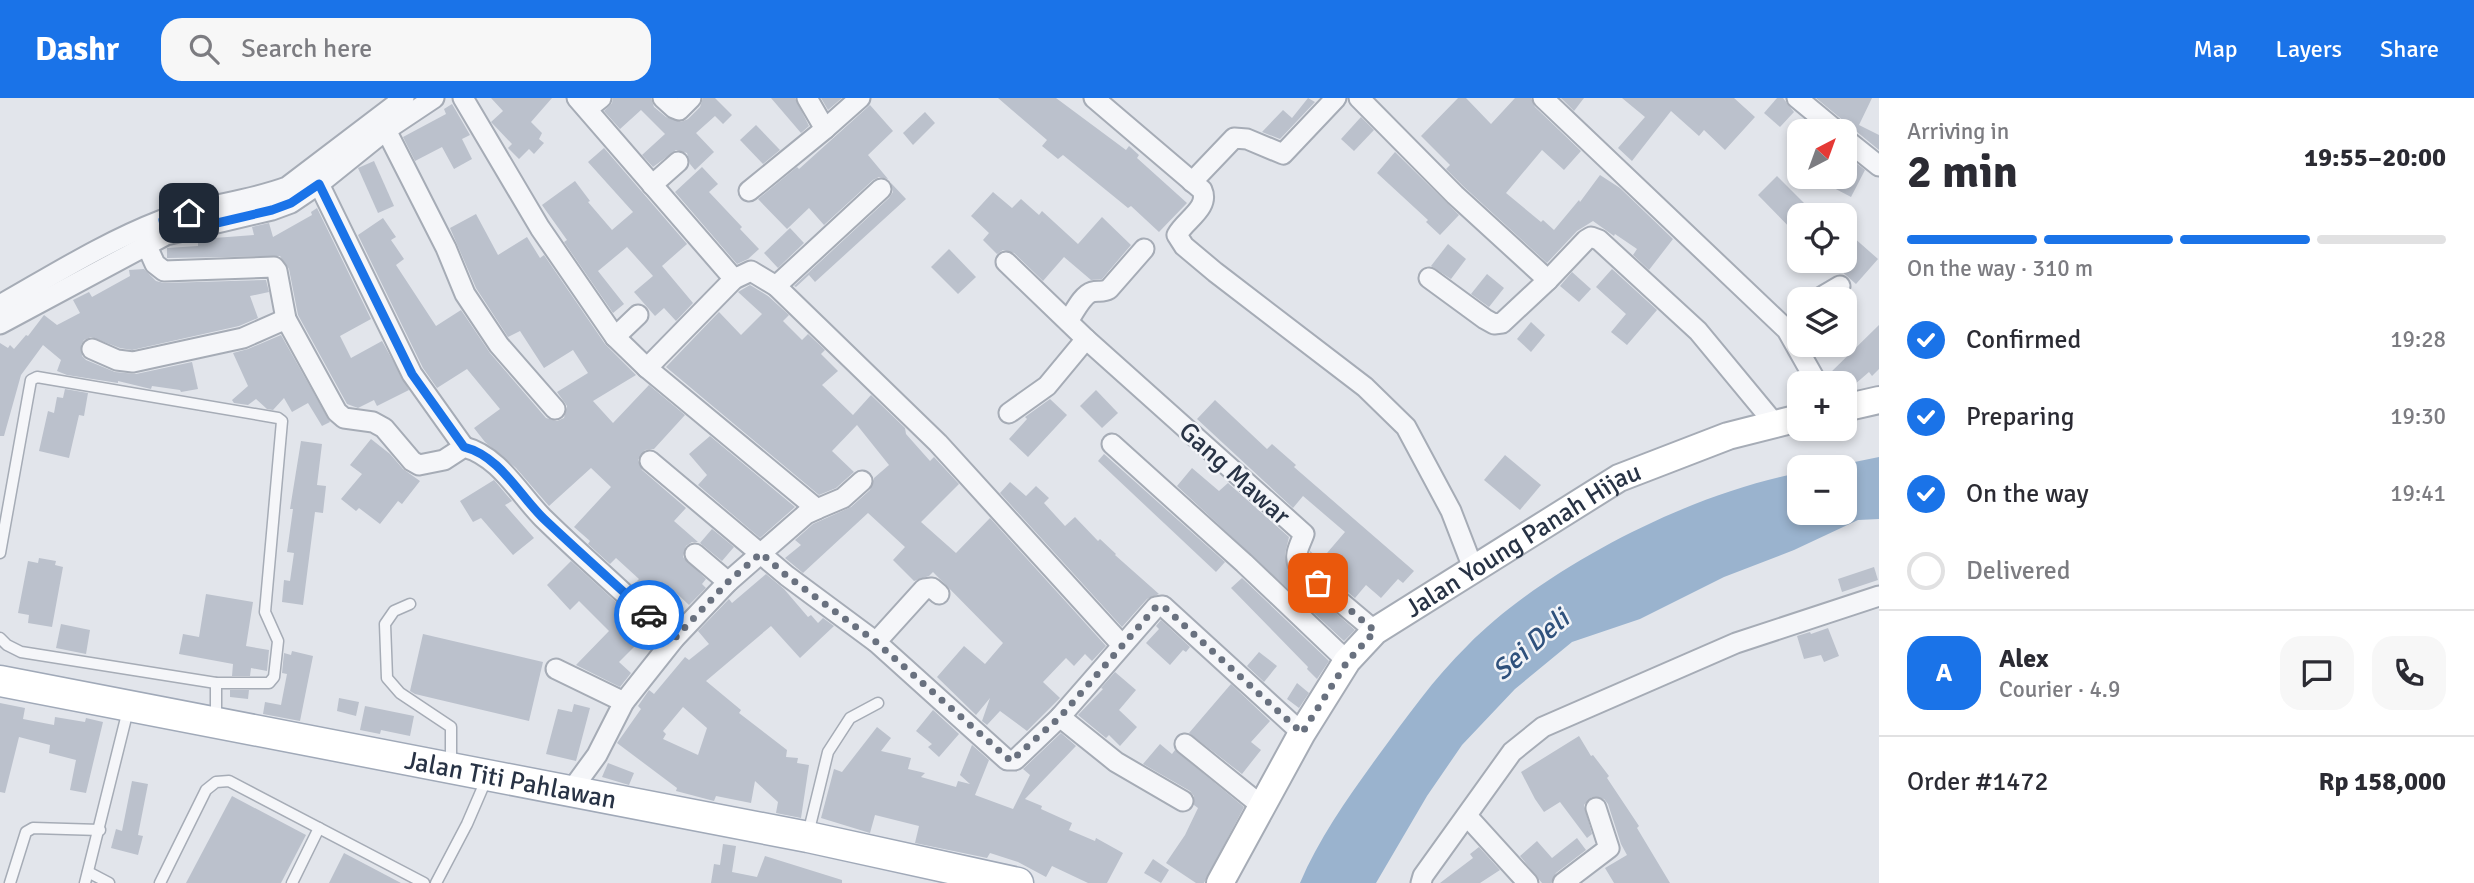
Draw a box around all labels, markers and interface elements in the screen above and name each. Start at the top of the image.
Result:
search box [161,18,651,81]
text: Dashr [35,29,119,70]
icon: search [185,30,223,68]
text: Search here [241,33,372,65]
text: Map [2193,34,2238,64]
text: Layers [2276,34,2342,64]
text: Share [2380,34,2439,64]
text: Arriving in [1907,117,2009,146]
north arrow [1787,119,1857,189]
map controls [1787,119,1857,525]
text: 19:55–20:00 [2304,142,2446,174]
text: 2 min [1907,144,2018,200]
pin [159,183,219,243]
icon: home [170,194,208,232]
button: locate [1787,203,1857,273]
text: On the way · 310 m [1907,254,2093,283]
button: layers [1787,287,1857,357]
icon: check [1907,321,1945,359]
text: Confirmed [1966,324,2081,356]
text: 19:28 [2390,325,2446,354]
button: + [1787,371,1857,441]
icon: check [1907,398,1945,436]
text: Preparing [1966,401,2074,433]
text: 19:30 [2390,402,2446,431]
street label: Gang Mawar [1172,415,1297,532]
button: − [1787,455,1857,525]
street label: Jalan Young Panah Hijau [1399,456,1646,625]
icon: check [1907,475,1945,513]
text: On the way [1966,478,2089,510]
text: 19:41 [2390,479,2446,508]
pin [1288,553,1348,613]
text: Delivered [1966,555,2071,587]
icon: bag [1299,564,1337,602]
courier [614,580,684,650]
icon: car [630,596,668,634]
water label: Sei Deli [1485,600,1578,687]
button: chat [2280,636,2354,710]
button: phone [2372,636,2446,710]
text: Alex [1999,643,2049,675]
text: A [1936,657,1952,689]
text: Courier · 4.9 [1999,675,2120,704]
street label: Jalan Titi Pahlawan [402,744,619,817]
text: Order #1472 [1907,766,2048,798]
text: Rp 158,000 [2318,766,2446,798]

